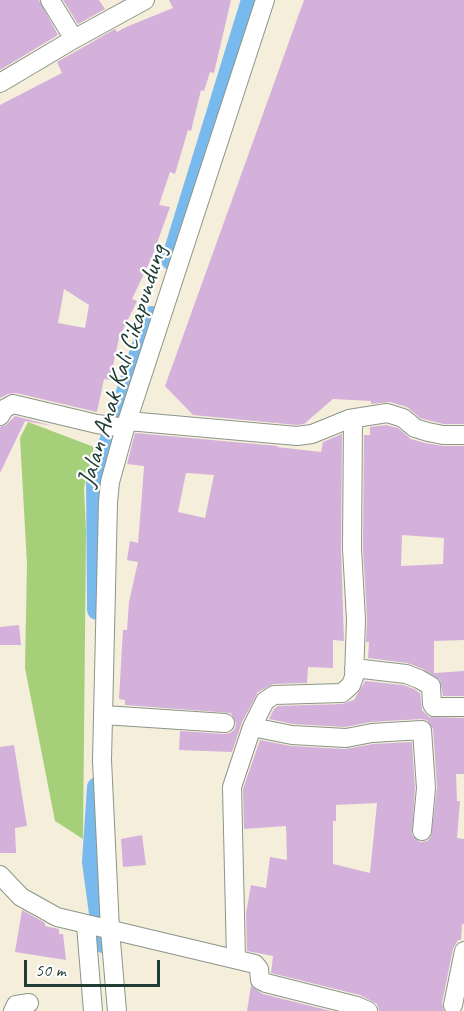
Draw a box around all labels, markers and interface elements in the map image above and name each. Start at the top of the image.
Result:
street label: Jalan Anak Kali Cikapundung [71,241,175,491]
scale bar [27,948,164,986]
text: 50 m [35,959,66,981]

